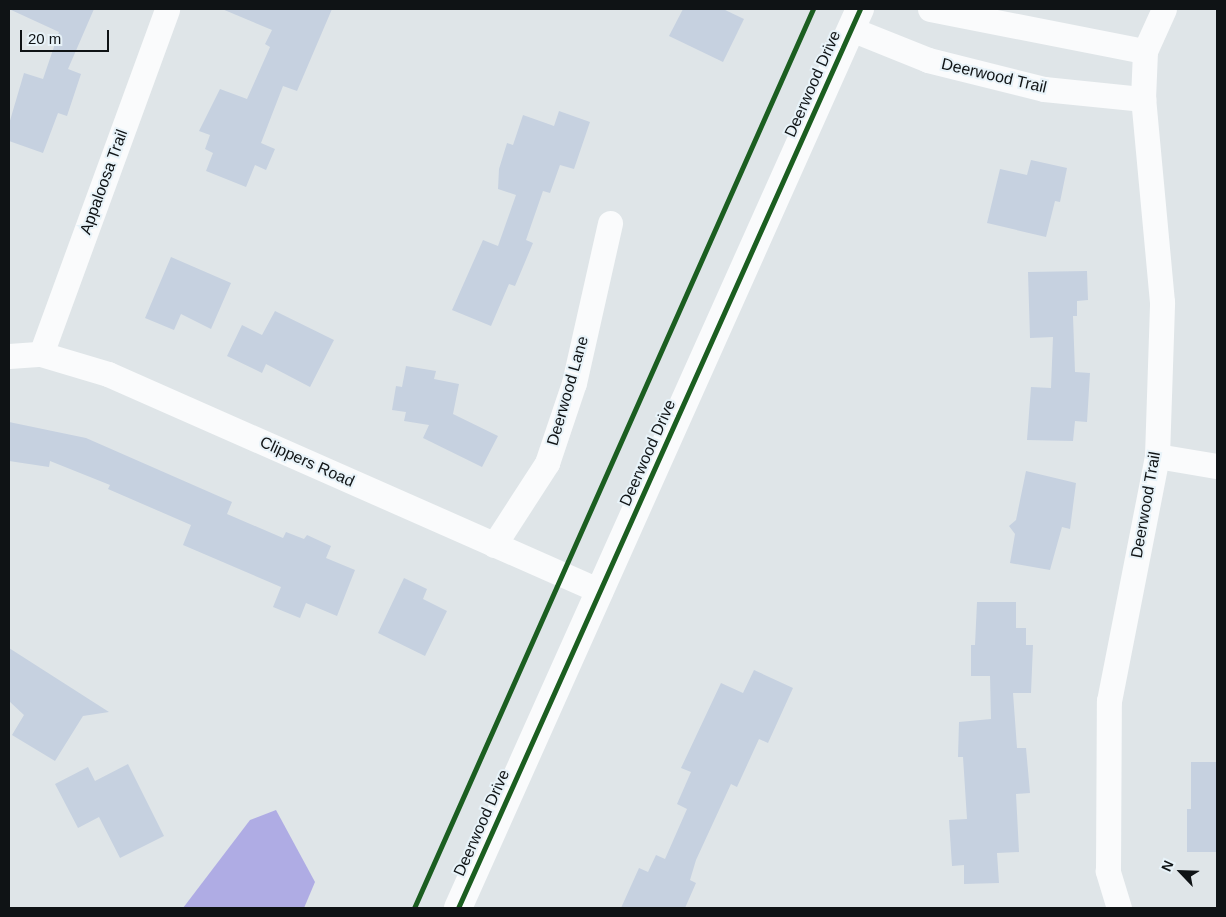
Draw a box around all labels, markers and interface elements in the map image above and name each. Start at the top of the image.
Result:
scale bar [22,20,111,52]
street label: Deerwood Drive [781,28,845,140]
text: 20 m [28,30,61,47]
street label: Deerwood Trail [939,55,1049,97]
street label: Appaloosa Trail [76,127,132,237]
street label: Deerwood Lane [543,334,593,448]
street label: Deerwood Drive [616,397,680,509]
street label: Clippers Road [257,433,357,491]
street label: Deerwood Trail [1127,450,1165,560]
street label: Deerwood Drive [450,767,514,879]
north arrow [1156,847,1206,897]
text: N [1158,858,1177,874]

